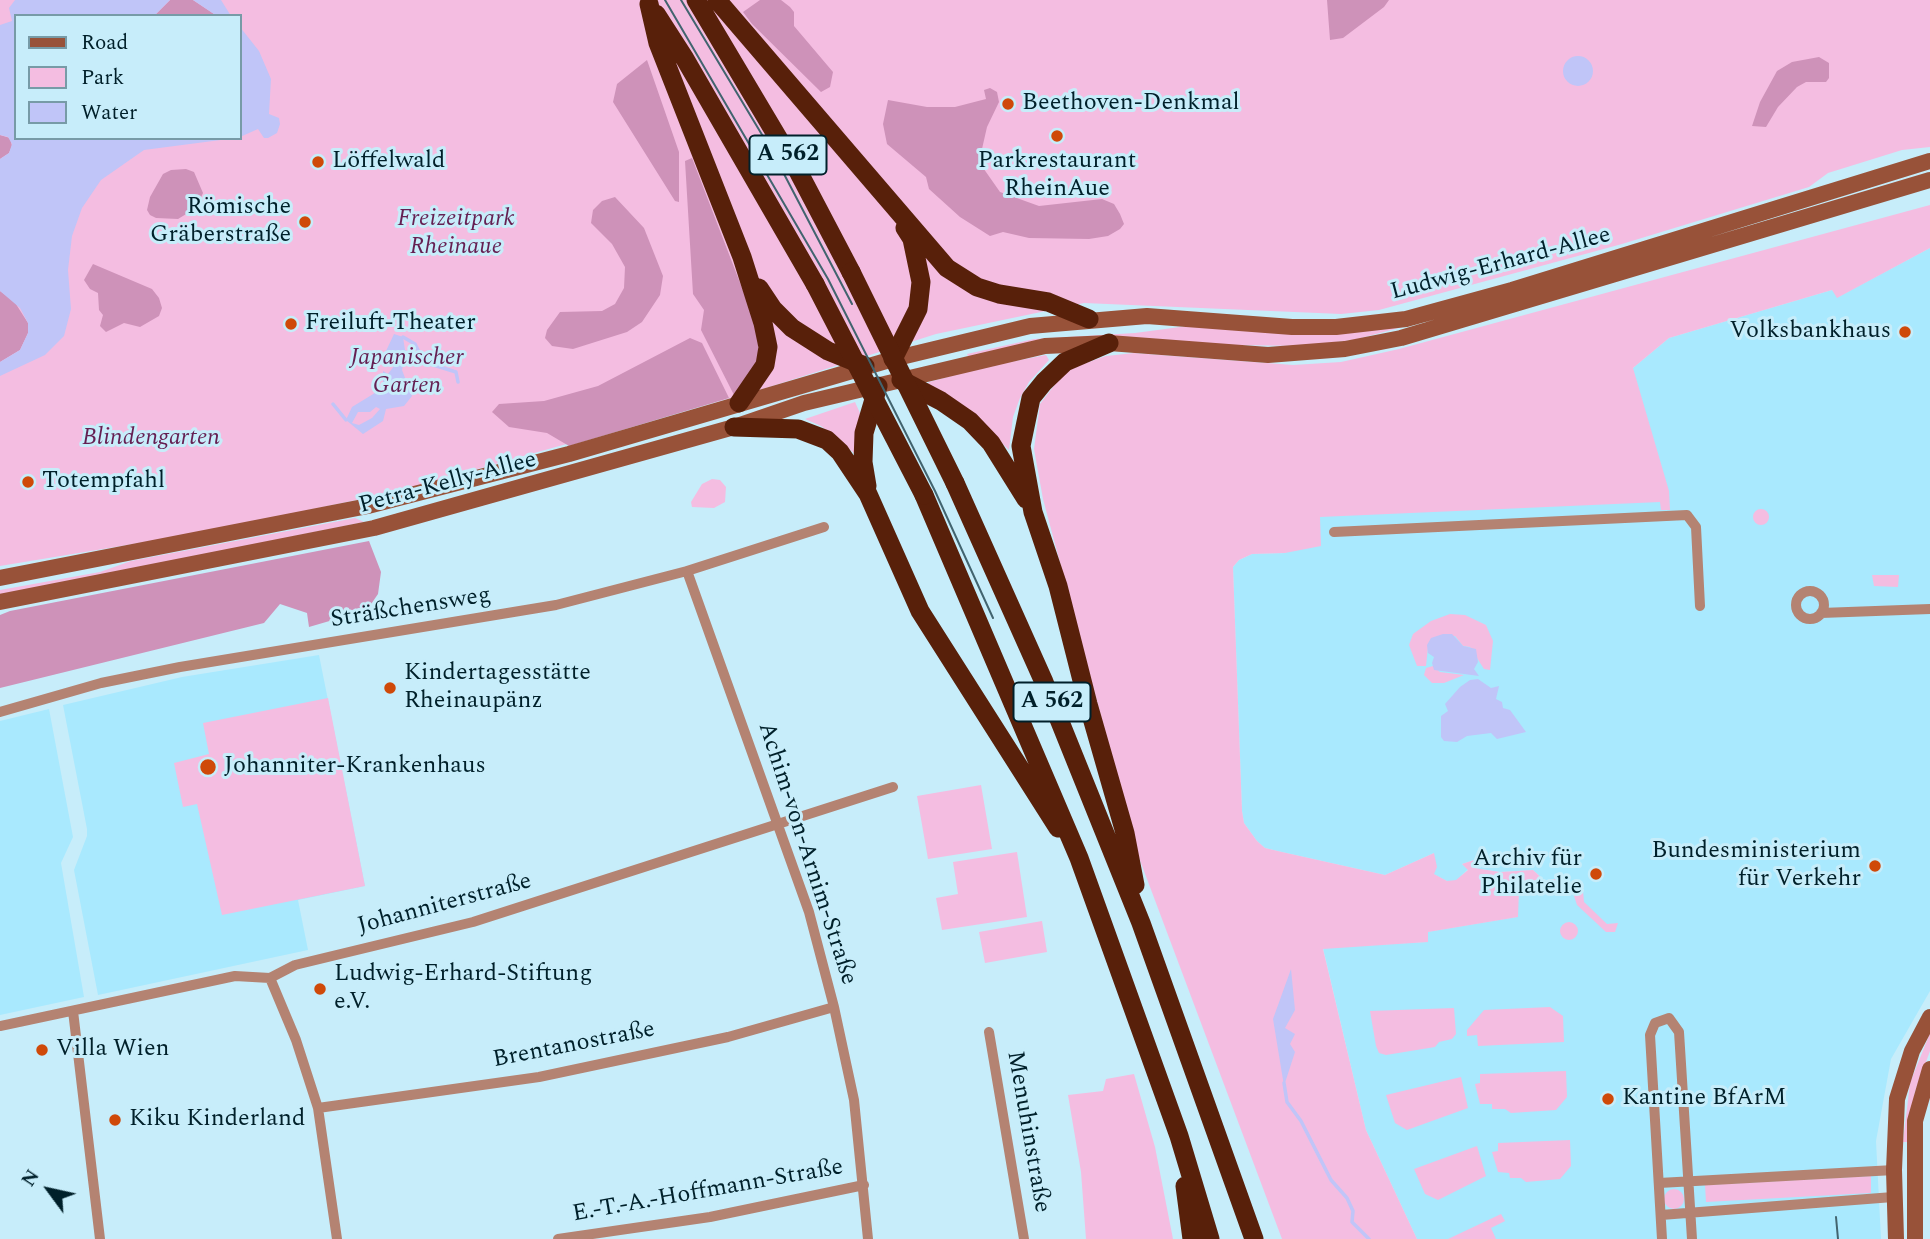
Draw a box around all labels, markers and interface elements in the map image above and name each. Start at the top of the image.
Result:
legend [14,14,242,140]
text: Road [81,27,128,59]
text: Park [81,62,124,94]
place label: Beethoven-Denkmal [1022,90,1240,118]
marker: Beethoven-Denkmal [1000,96,1016,112]
text: Water [81,97,137,129]
marker: Parkrestaurant RheinAue [1049,128,1065,144]
road number: A 562 [750,136,826,174]
place label: Löffelwald [332,148,445,176]
place label: Parkrestaurant RheinAue [978,148,1136,204]
marker: Löffelwald [310,154,326,170]
place label: Römische Gräberstraße [150,194,291,250]
park label: Freizeitpark Rheinaue [397,206,515,262]
marker: Römische Gräberstraße [297,214,313,230]
street label: Ludwig-Erhard-Allee [1388,222,1614,308]
place label: Freiluft-Theater [305,310,476,338]
marker: Freiluft-Theater [283,316,299,332]
place label: Volksbankhaus [1730,318,1891,346]
marker: Volksbankhaus [1897,324,1913,340]
park label: Japanischer Garten [350,345,464,401]
park label: Blindengarten [82,425,220,453]
street label: Petra-Kelly-Allee [356,446,540,522]
place label: Totempfahl [42,468,165,496]
marker: Totempfahl [20,474,36,490]
street label: Sträßchensweg [329,582,493,636]
place label: Kindertagesstätte Rheinaupänz [404,660,591,716]
marker: Kindertagesstätte Rheinaupänz [382,680,398,696]
road number: A 562 [1014,682,1090,722]
street label: Achim-von-Arnim-Straße [750,719,862,989]
place label: Johanniter-Krankenhaus [224,753,486,781]
marker: Johanniter-Krankenhaus [198,757,218,777]
place label: Bundesministerium für Verkehr [1652,838,1861,894]
place label: Archiv für Philatelie [1473,846,1582,902]
marker: Bundesministerium für Verkehr [1867,858,1883,874]
marker: Archiv für Philatelie [1588,866,1604,882]
street label: Johanniterstraße [355,868,535,942]
place label: Ludwig-Erhard-Stiftung e.V. [334,961,592,1017]
marker: Ludwig-Erhard-Stiftung e.V. [312,981,328,997]
street label: Brentanostraße [491,1016,657,1076]
place label: Villa Wien [56,1036,170,1064]
marker: Villa Wien [34,1042,50,1058]
street label: Menuhinstraße [999,1049,1055,1215]
place label: Kantine BfArM [1622,1085,1786,1113]
marker: Kantine BfArM [1600,1091,1616,1107]
place label: Kiku Kinderland [129,1106,305,1134]
marker: Kiku Kinderland [107,1112,123,1128]
street label: E.-T.-A.-Hoffmann-Straße [570,1154,846,1230]
north arrow [14,1155,84,1225]
text: N [15,1164,47,1193]

